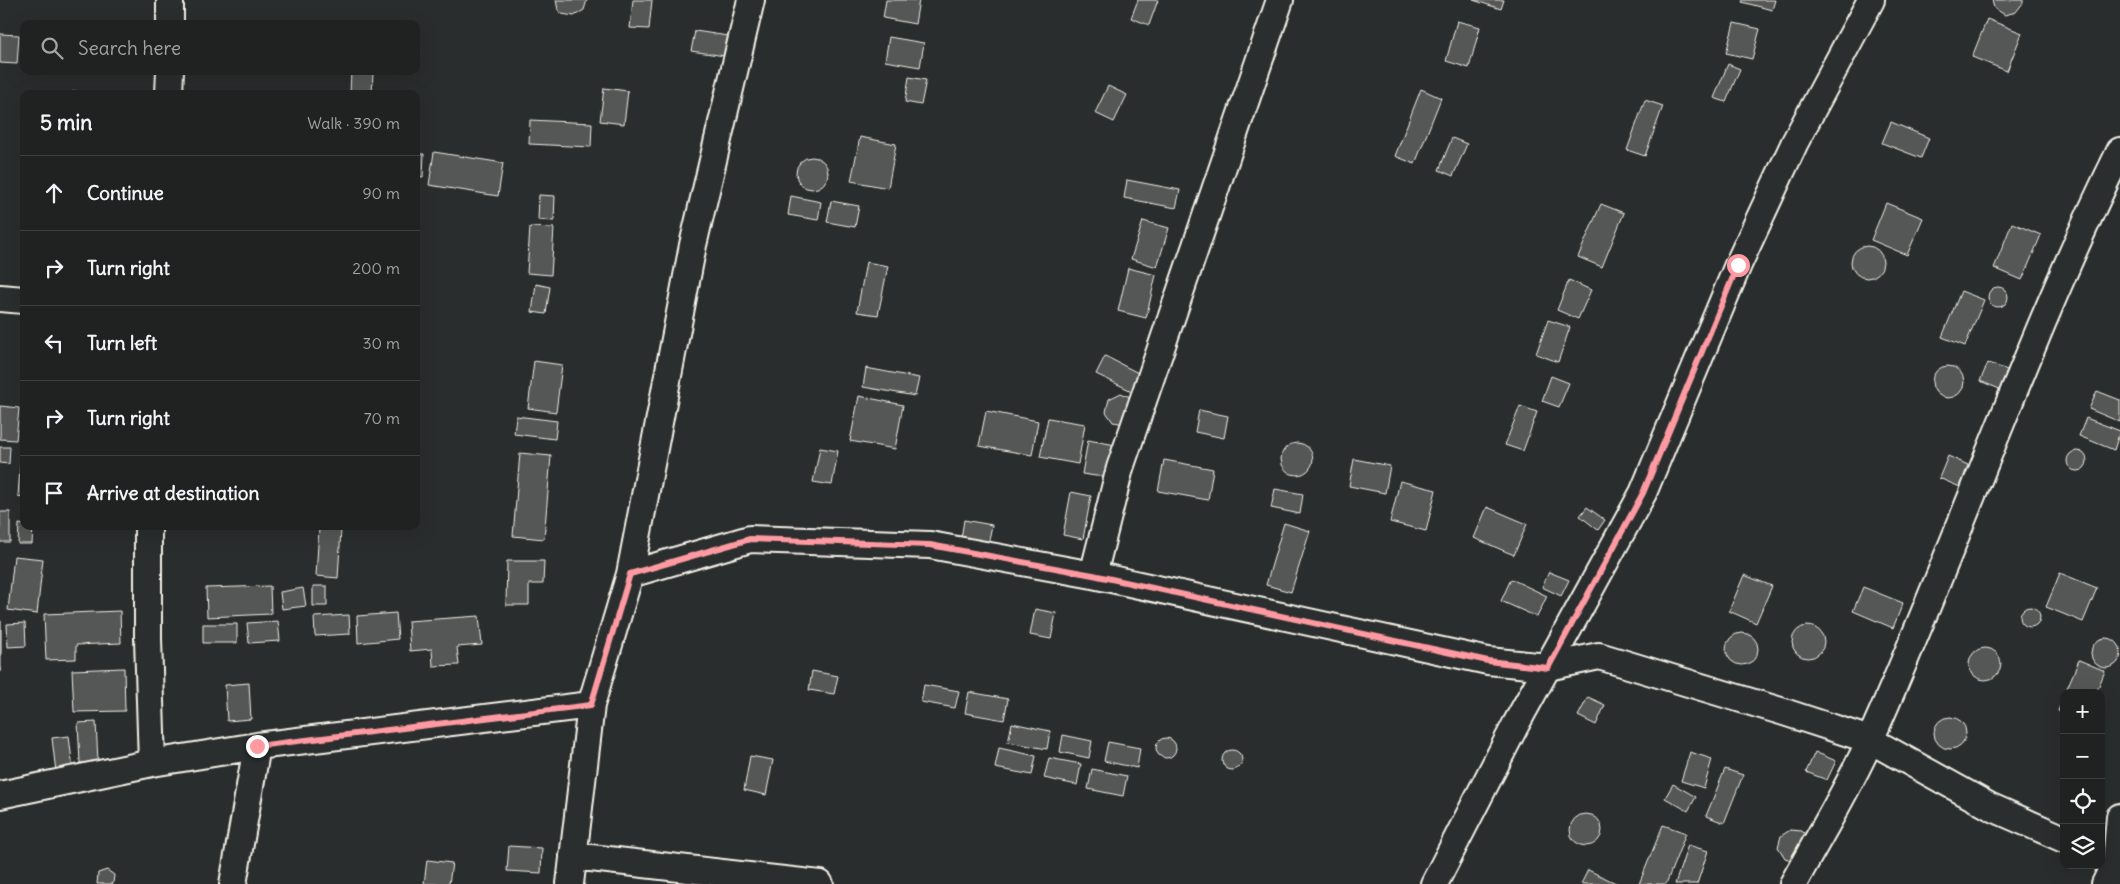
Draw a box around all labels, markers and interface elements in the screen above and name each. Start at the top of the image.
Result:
search box [20,20,420,75]
icon: search [38,34,66,62]
text: Search here [78,36,181,60]
text: 5 min [40,109,92,136]
text: Walk · 390 m [307,113,400,133]
icon: ahead [40,179,68,207]
text: Continue [87,181,164,205]
text: 90 m [362,183,400,203]
icon: right [40,254,68,282]
route start [1727,254,1750,277]
text: Turn right [87,256,170,280]
text: 200 m [352,258,400,278]
icon: left [40,329,68,357]
text: Turn left [87,331,157,355]
text: 30 m [363,333,400,353]
icon: right [40,404,68,432]
text: Turn right [87,406,170,430]
text: 70 m [364,408,400,428]
icon: arrive [40,479,68,507]
text: Arrive at destination [87,481,260,505]
map controls [2060,689,2105,869]
button: + [2060,689,2105,734]
button: − [2060,734,2105,779]
route end [246,735,269,758]
button: locate [2060,779,2105,824]
button: layers [2060,824,2105,869]

